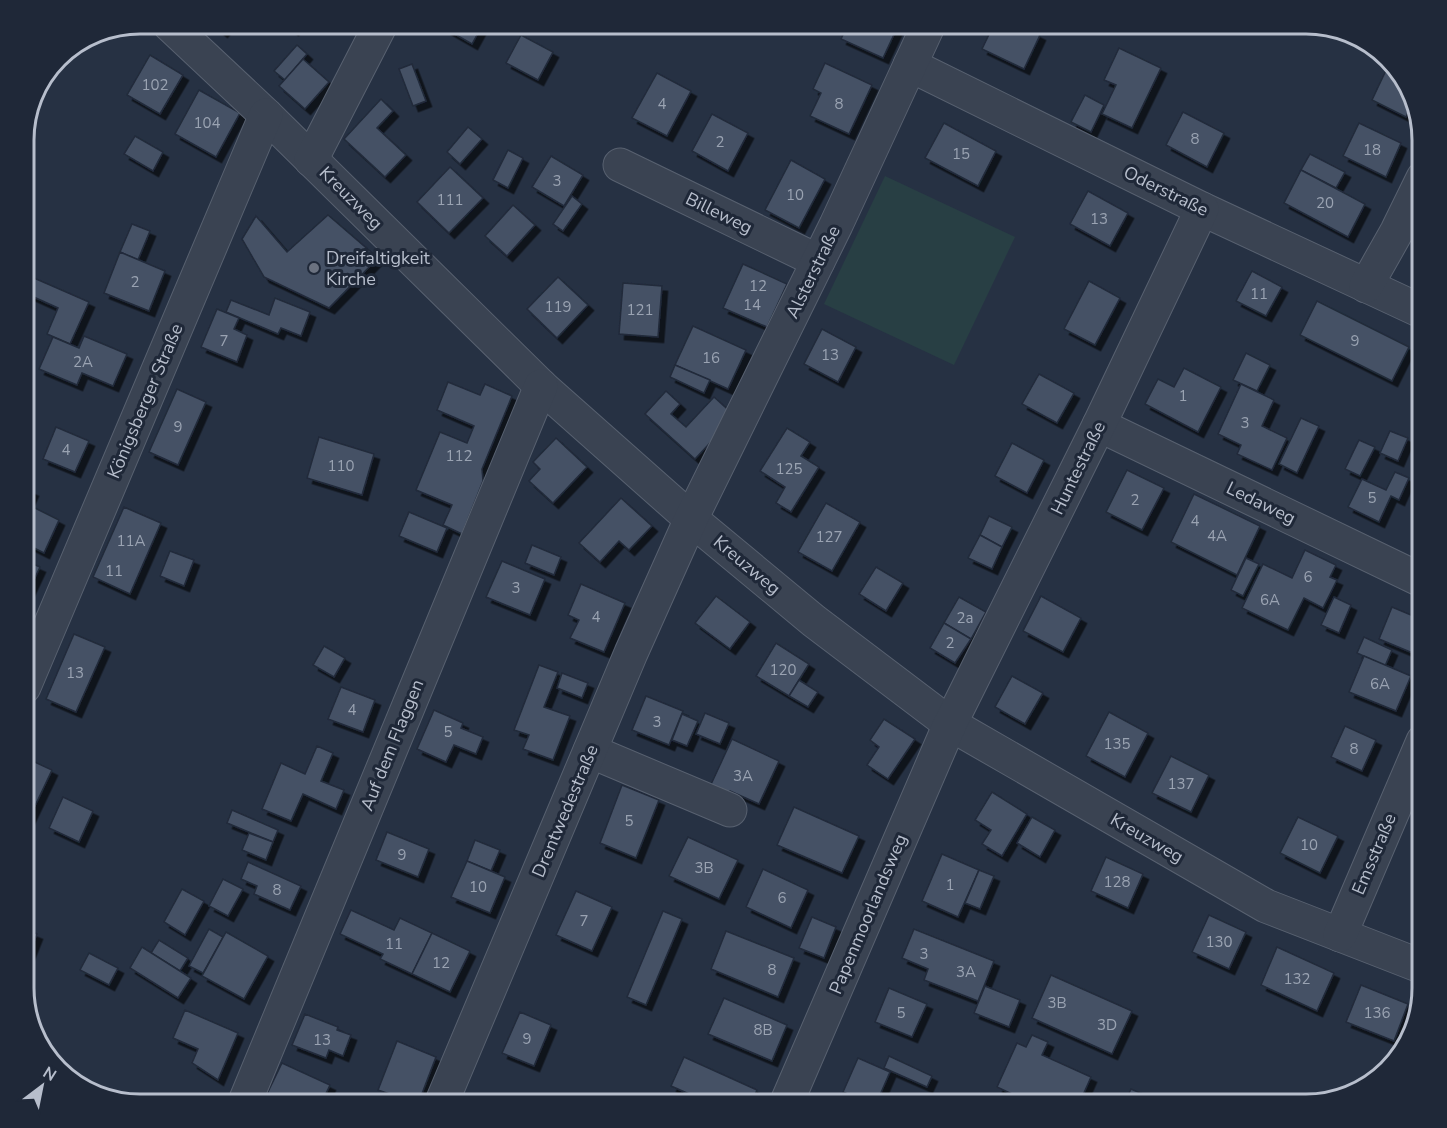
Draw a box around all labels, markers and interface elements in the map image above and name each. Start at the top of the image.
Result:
house number: 102 [141,75,169,95]
house number: 4 [657,94,667,114]
house number: 8 [834,94,844,114]
house number: 104 [193,113,221,133]
house number: 8 [1190,129,1200,149]
house number: 2 [715,132,725,152]
house number: 18 [1363,140,1381,160]
house number: 15 [952,144,970,164]
street label: Oderstraße [1120,160,1212,222]
street label: Kreuzweg [314,161,388,235]
house number: 3 [552,171,562,191]
house number: 10 [786,185,804,205]
street label: Billeweg [682,187,756,239]
house number: 111 [436,190,464,210]
house number: 20 [1316,193,1334,213]
house number: 13 [1090,209,1108,229]
street label: Alsterstraße [780,222,846,322]
place label: Dreifaltigkeit Kirche [326,246,431,291]
marker: Dreifaltigkeit Kirche [307,261,321,275]
house number: 2 [130,272,140,292]
house number: 12 [749,276,767,296]
house number: 11 [1250,284,1268,304]
house number: 14 [743,295,761,315]
house number: 119 [544,297,572,317]
house number: 121 [626,300,654,320]
street label: Königsberger Straße [101,320,189,482]
house number: 7 [219,331,229,351]
house number: 9 [1350,331,1360,351]
house number: 13 [821,345,839,365]
house number: 16 [702,348,720,368]
house number: 2A [73,352,93,372]
house number: 1 [1178,386,1188,406]
house number: 3 [1240,413,1250,433]
house number: 9 [173,417,183,437]
street label: Huntestraße [1045,417,1111,519]
house number: 4 [61,440,71,460]
house number: 112 [445,446,473,466]
house number: 110 [327,456,355,476]
house number: 125 [775,459,803,479]
street label: Ledaweg [1222,476,1300,530]
house number: 5 [1367,488,1377,508]
house number: 2 [1130,490,1140,510]
house number: 4 [1190,511,1200,531]
house number: 4A [1207,526,1227,546]
house number: 127 [815,527,843,547]
street label: Kreuzweg [708,530,786,600]
house number: 11A [117,531,146,551]
house number: 11 [105,561,123,581]
house number: 6 [1303,567,1313,587]
house number: 3 [511,578,521,598]
house number: 6A [1260,590,1280,610]
house number: 4 [591,607,601,627]
house number: 2a [957,608,973,628]
house number: 2 [945,633,955,653]
house number: 120 [769,660,797,680]
house number: 13 [66,663,84,683]
house number: 6A [1370,674,1390,694]
street label: Auf dem Flaggen [355,676,429,814]
house number: 4 [347,700,357,720]
house number: 3 [652,712,662,732]
house number: 5 [443,722,453,742]
house number: 135 [1103,734,1131,754]
house number: 8 [1349,739,1359,759]
street label: Drentwedestraße [526,741,604,881]
house number: 3A [733,766,753,786]
house number: 137 [1167,774,1195,794]
street label: Kreuzweg [1106,807,1188,869]
street label: Emsstraße [1346,810,1402,898]
house number: 5 [624,811,634,831]
street label: Papenmoorlandsweg [823,830,913,998]
house number: 10 [1300,835,1318,855]
house number: 9 [397,845,407,865]
house number: 3B [694,858,714,878]
house number: 128 [1103,872,1131,892]
house number: 1 [945,875,955,895]
house number: 10 [469,877,487,897]
house number: 8 [272,880,282,900]
house number: 6 [777,888,787,908]
house number: 7 [579,911,589,931]
house number: 130 [1205,932,1233,952]
house number: 11 [385,934,403,954]
house number: 3 [919,944,929,964]
house number: 12 [432,953,450,973]
house number: 8 [767,960,777,980]
house number: 3A [956,962,976,982]
house number: 132 [1283,969,1311,989]
house number: 3B [1047,993,1067,1013]
house number: 5 [896,1003,906,1023]
house number: 136 [1363,1003,1391,1023]
house number: 3D [1097,1015,1117,1035]
house number: 8B [753,1020,773,1040]
house number: 9 [522,1029,532,1049]
house number: 13 [313,1030,331,1050]
north arrow [12,1056,72,1116]
text: N [39,1062,60,1087]

